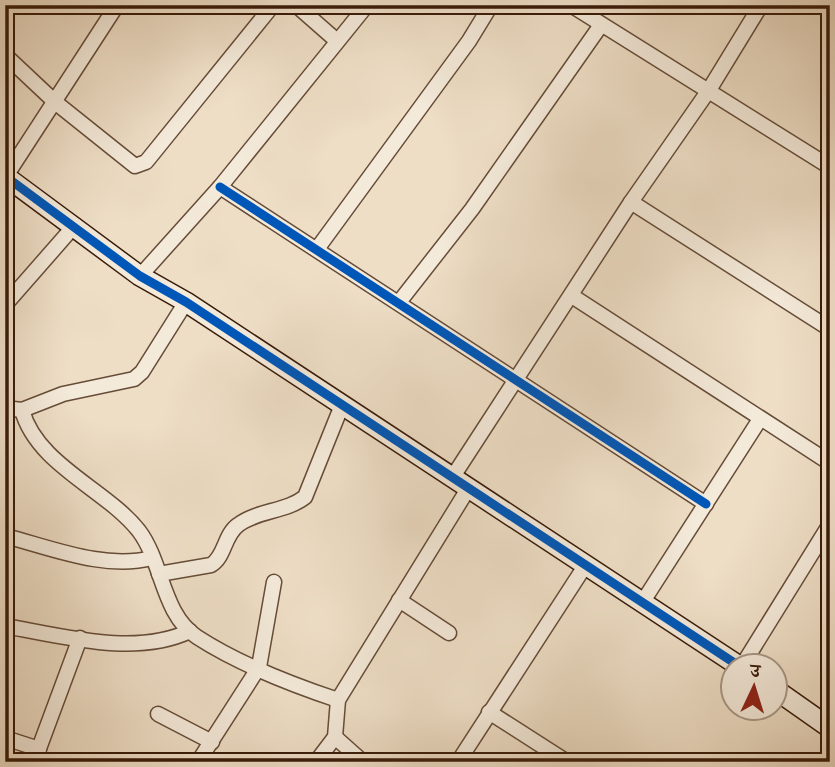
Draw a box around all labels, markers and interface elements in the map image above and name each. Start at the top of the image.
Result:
north arrow [720,652,790,722]
text: उ [748,659,762,682]

